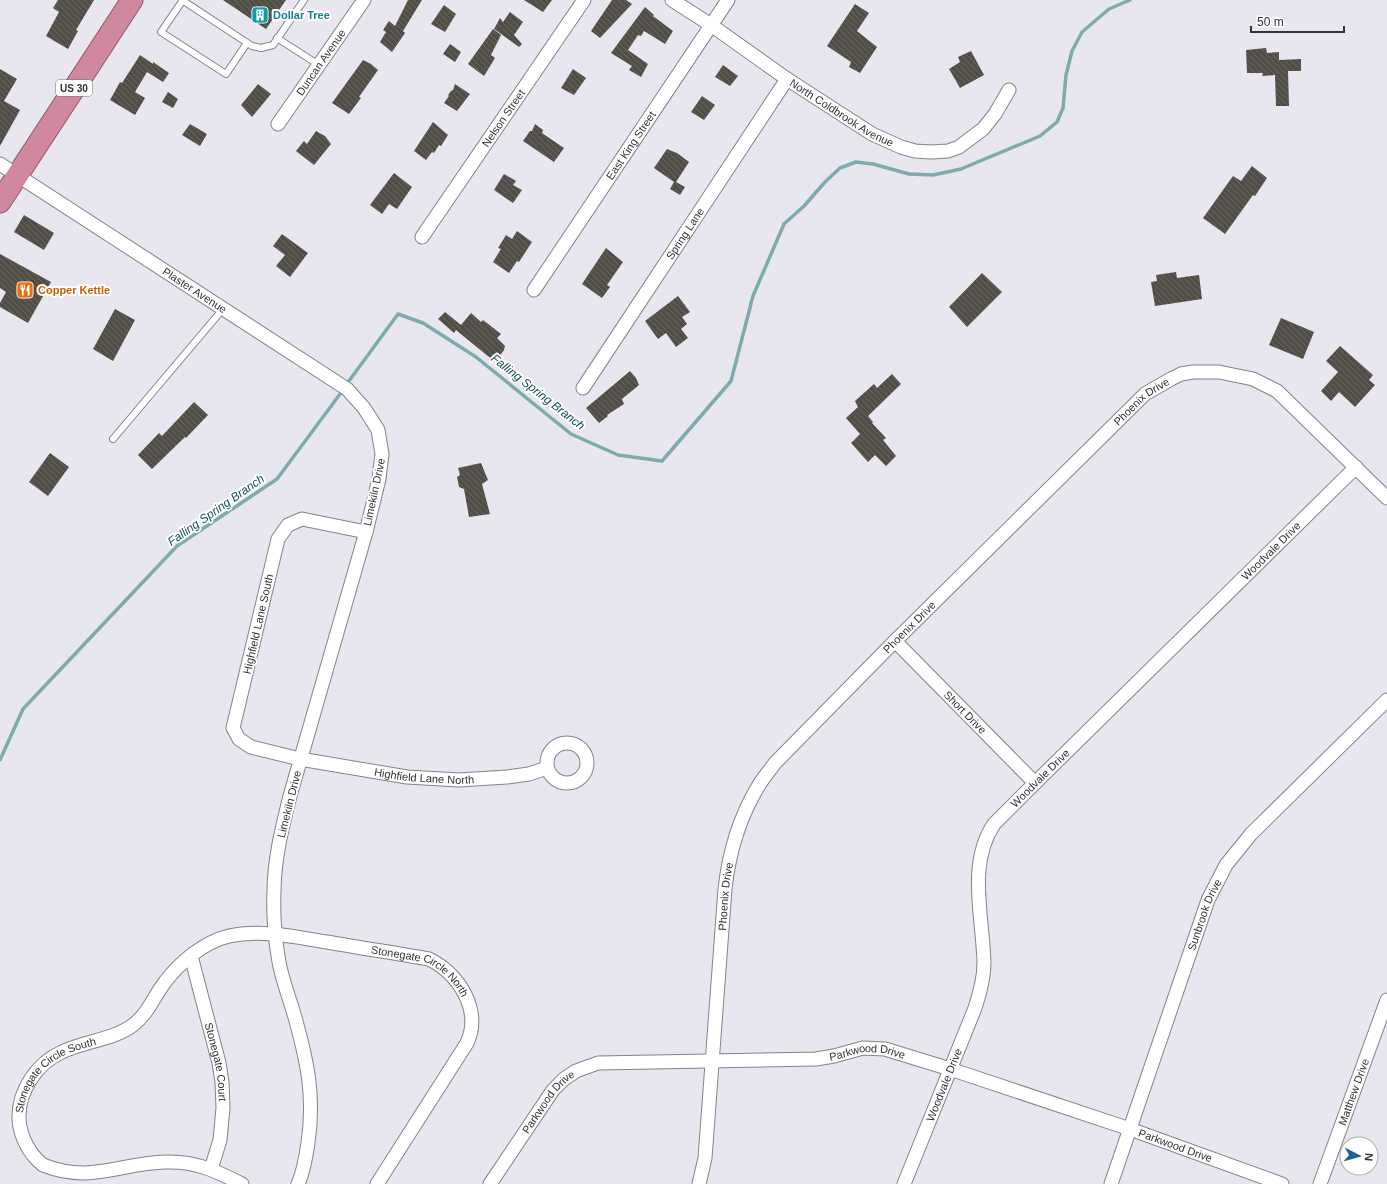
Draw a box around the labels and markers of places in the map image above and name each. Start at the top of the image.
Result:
building icon: Dollar Tree [250,5,270,25]
place label: Dollar Tree [273,9,330,21]
restaurant icon: Copper Kettle [15,280,35,300]
place label: Copper Kettle [38,284,110,296]

